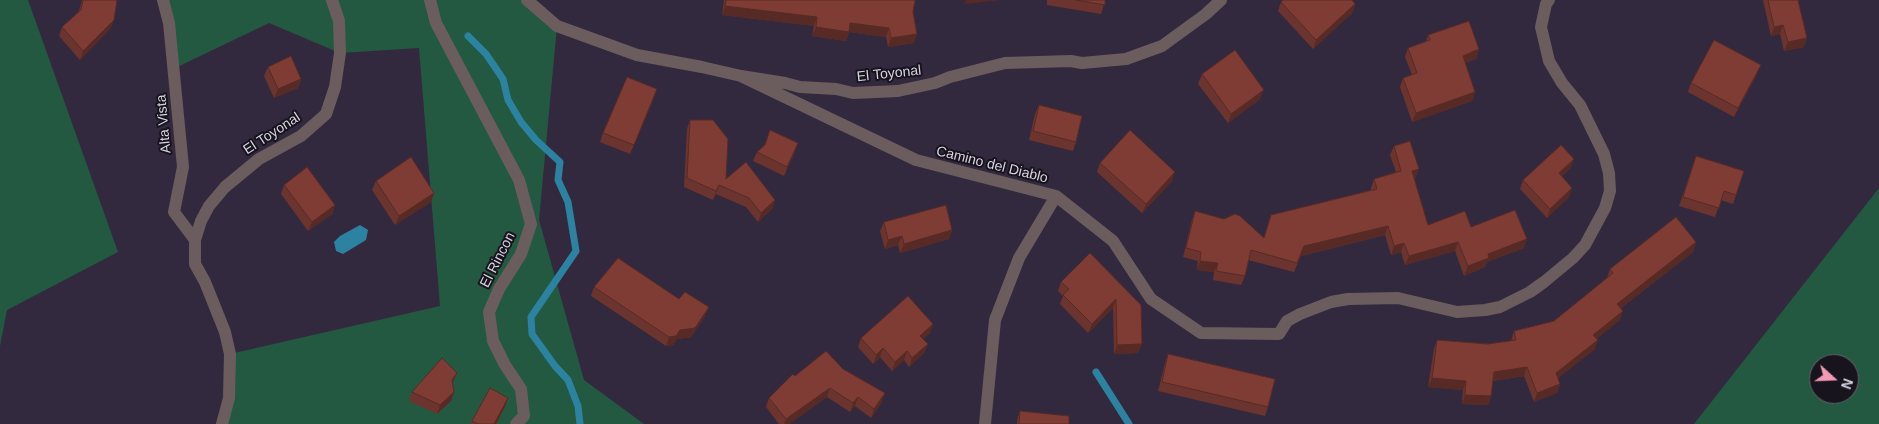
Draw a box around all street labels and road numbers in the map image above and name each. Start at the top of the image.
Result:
street label: El Toyonal [856,62,922,86]
street label: Alta Vista [153,94,175,154]
street label: El Toyonal [240,109,304,159]
street label: Camino del Diablo [934,143,1050,187]
street label: El Rincon [477,229,519,291]

